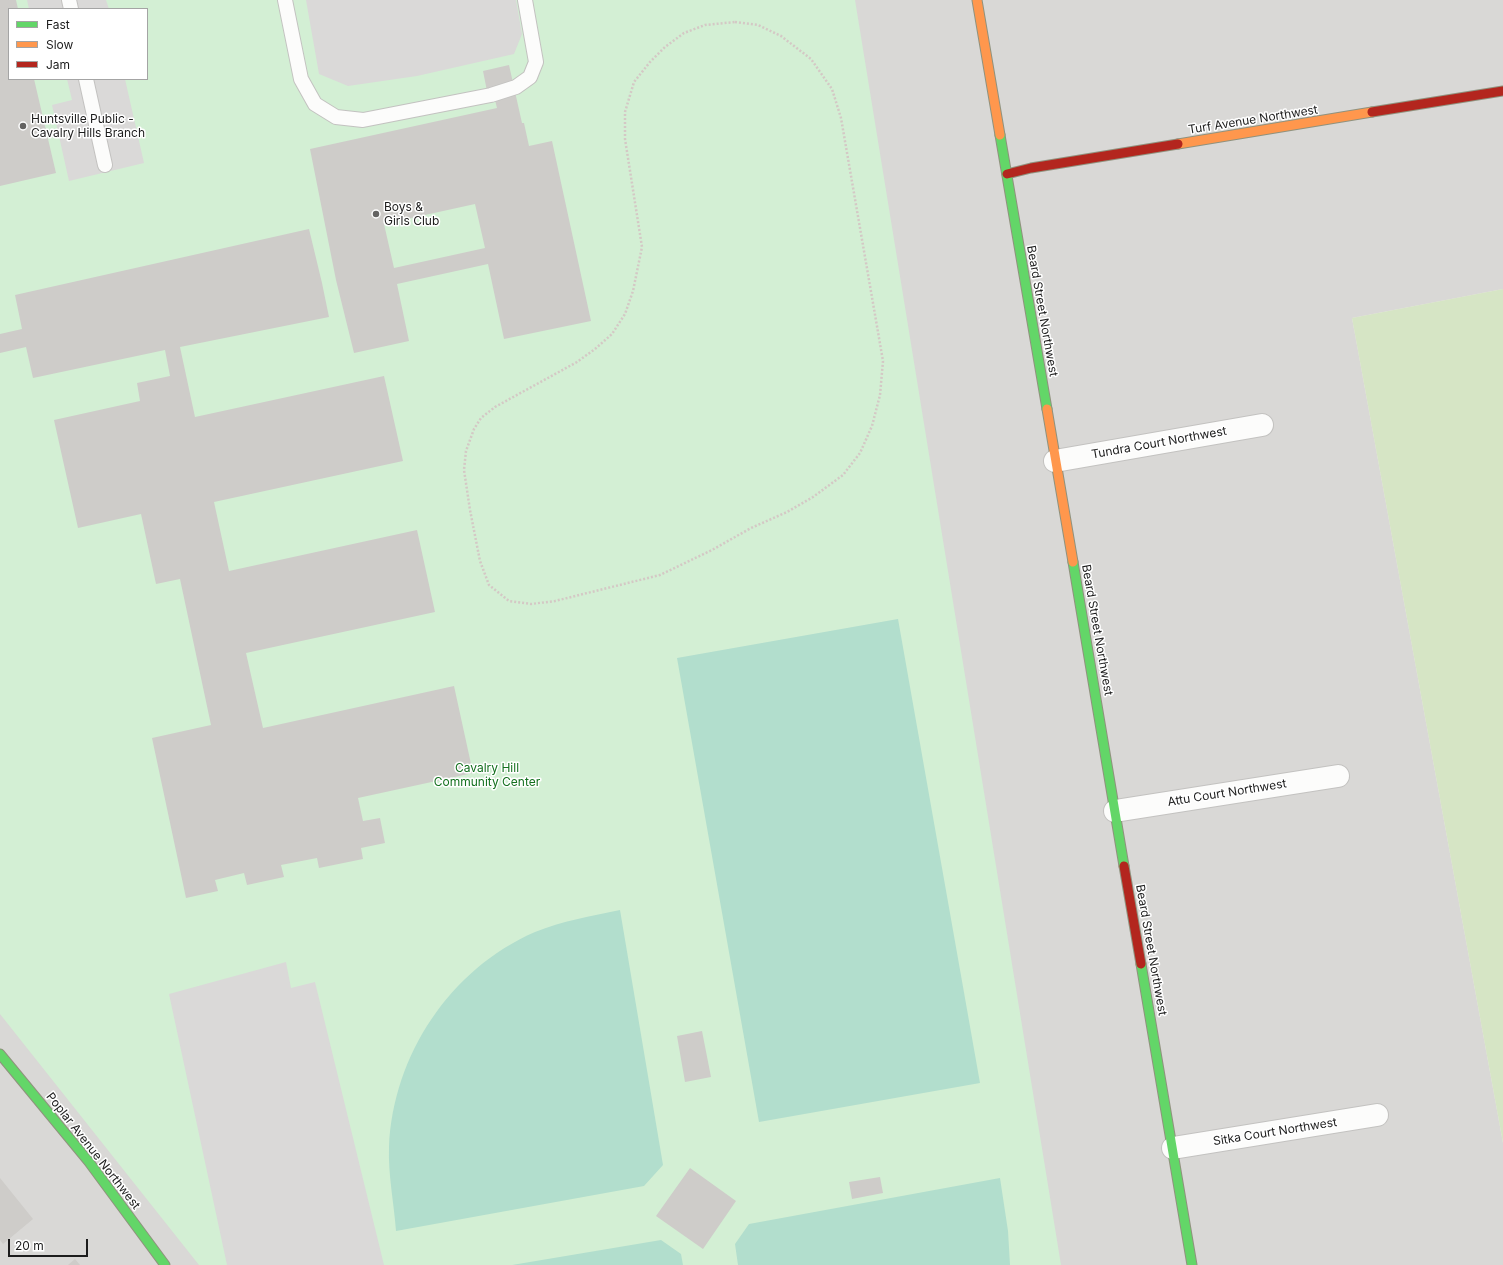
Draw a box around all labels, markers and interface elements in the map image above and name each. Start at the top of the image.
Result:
legend [8,8,148,80]
text: Fast [46,17,70,32]
text: Slow [46,37,73,52]
text: Jam [46,57,70,72]
street label: Turf Avenue Northwest [1187,103,1319,137]
place label: Huntsville Public - Cavalry Hills Branch [31,112,145,140]
marker: Huntsville Public - Cavalry Hills Branch [18,121,28,131]
place label: Boys & Girls Club [384,200,439,228]
marker: Boys & Girls Club [371,209,381,219]
street label: Beard Street Northwest [1023,244,1061,378]
street label: Tundra Court Northwest [1090,424,1228,462]
street label: Beard Street Northwest [1078,563,1116,697]
park label: Cavalry Hill Community Center [434,761,540,789]
street label: Attu Court Northwest [1167,777,1287,809]
street label: Beard Street Northwest [1132,883,1170,1017]
street label: Poplar Avenue Northwest [43,1090,143,1212]
street label: Sitka Court Northwest [1212,1115,1338,1149]
scale bar [10,1231,90,1257]
text: 20 m [15,1238,44,1253]

